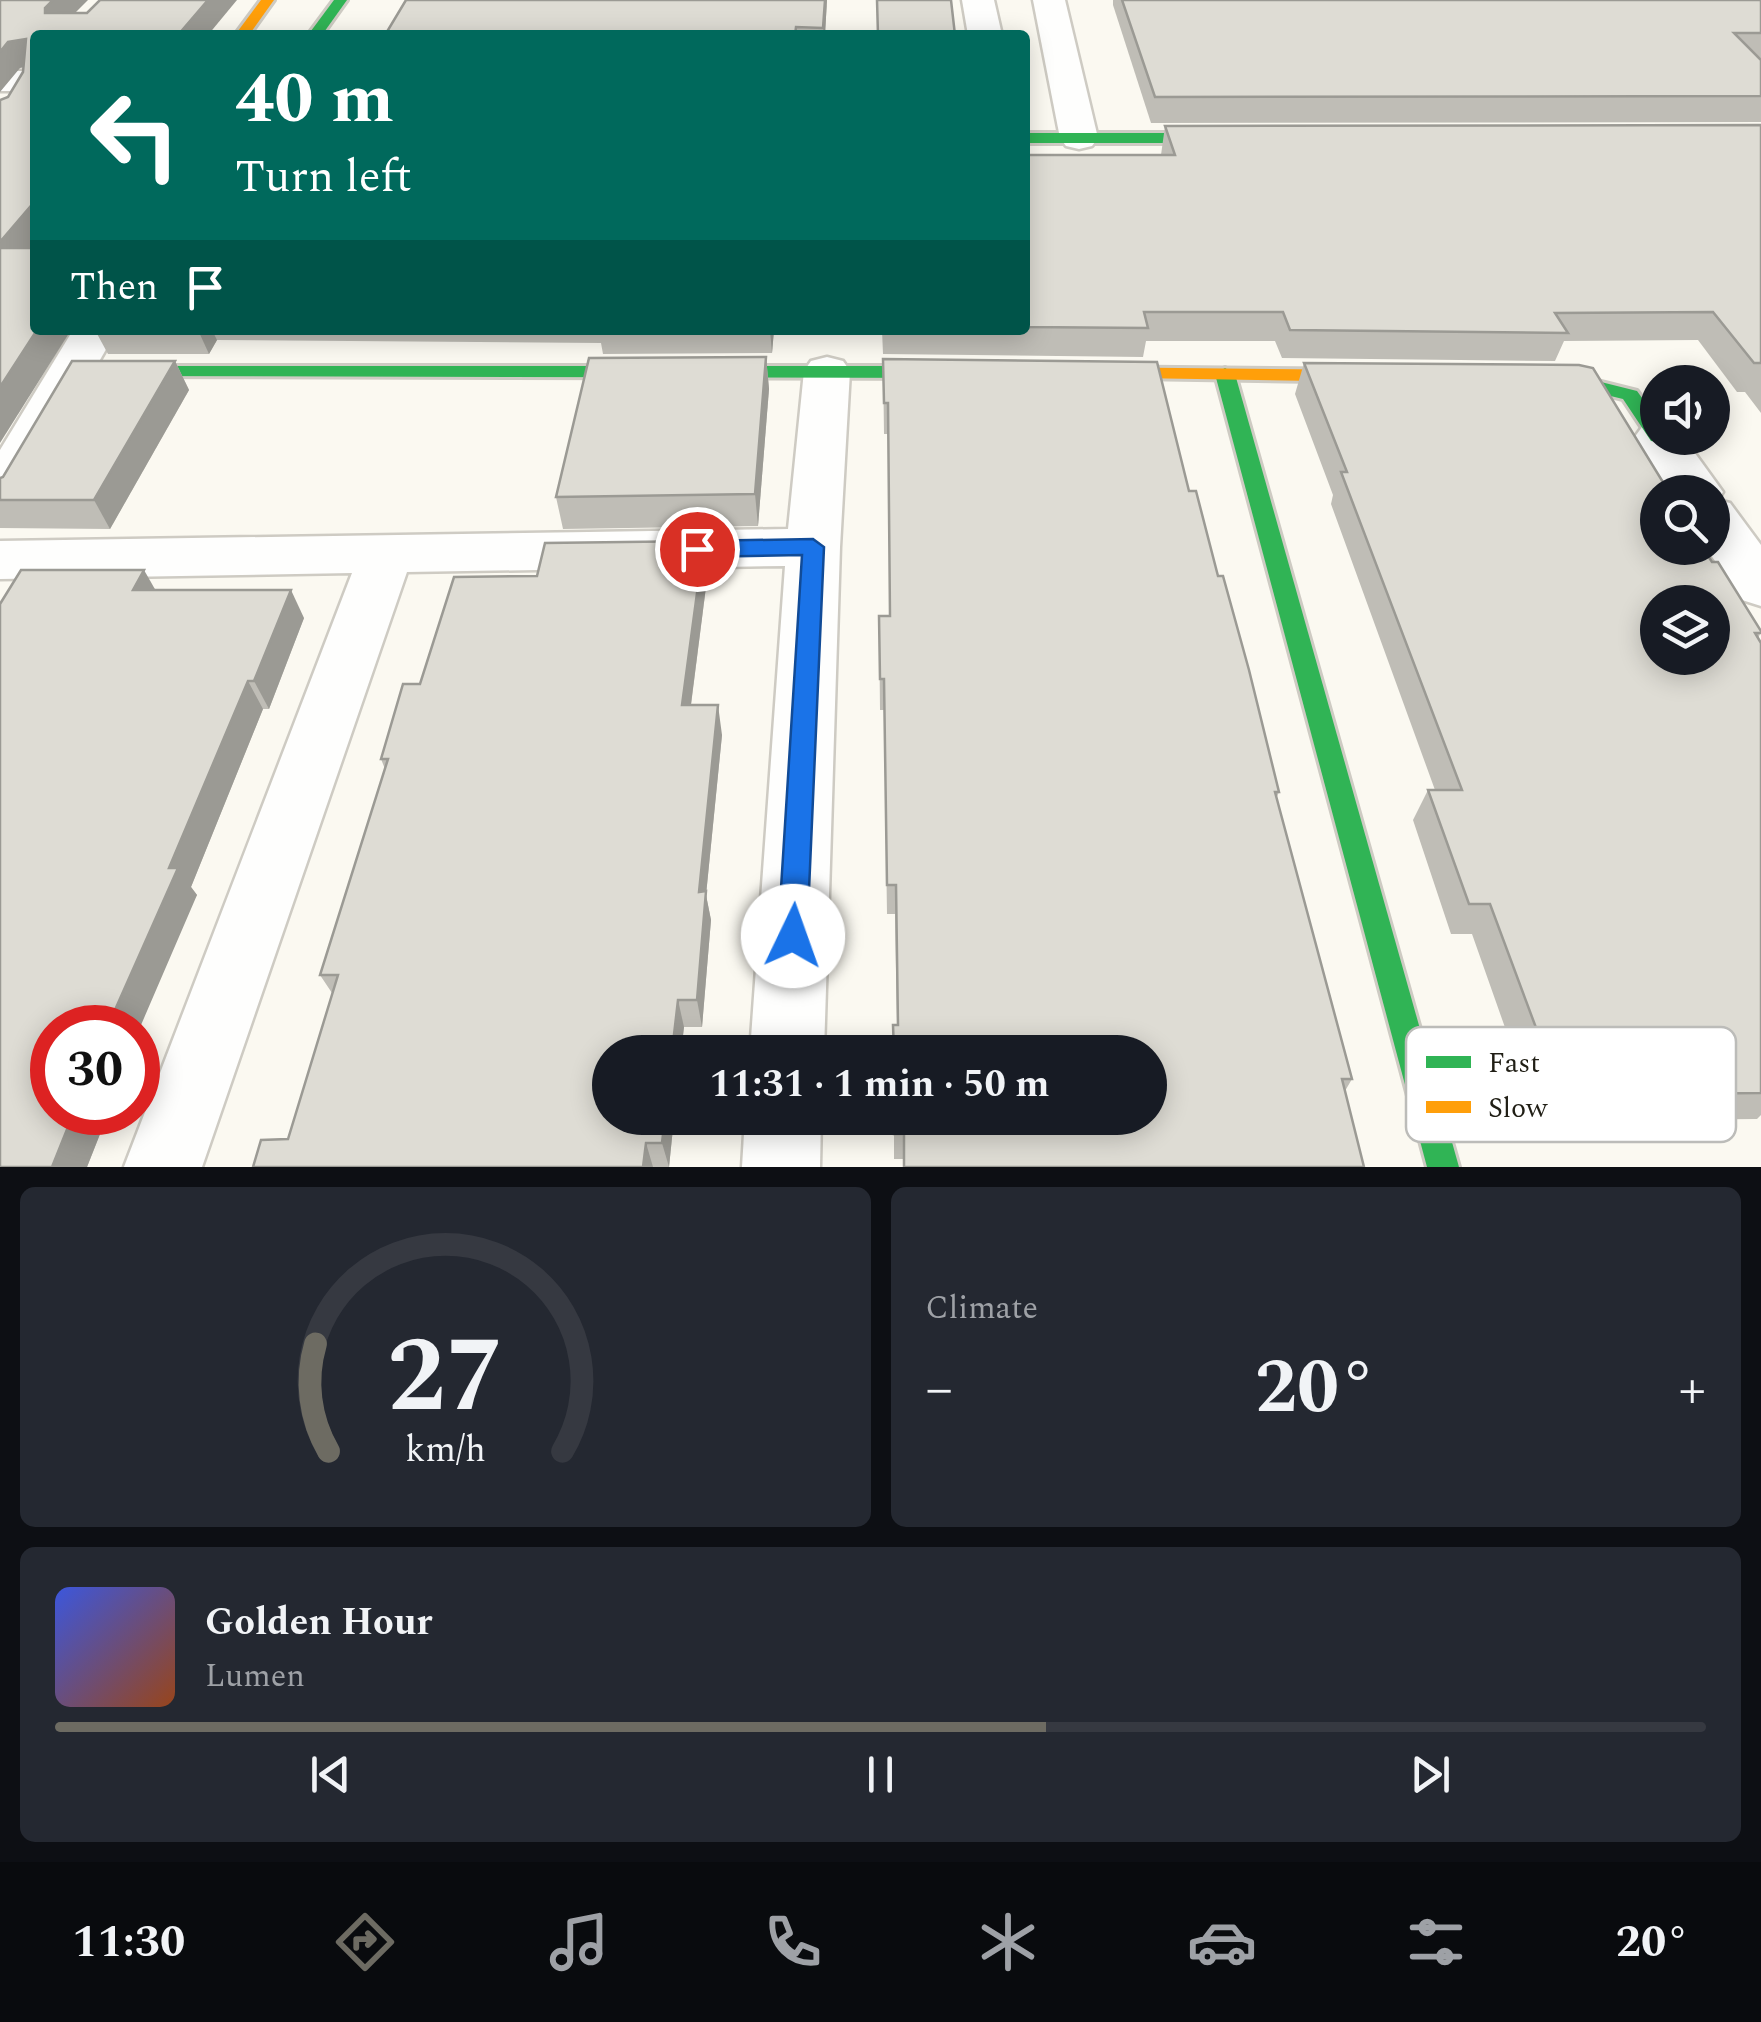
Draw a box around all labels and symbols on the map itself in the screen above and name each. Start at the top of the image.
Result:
pin [655,507,740,592]
position arrow [741,884,845,988]
speed limit sign: 30 [30,1005,160,1135]
legend [1406,1027,1736,1142]
text: Fast [1488,1042,1540,1085]
text: Slow [1488,1087,1548,1130]

